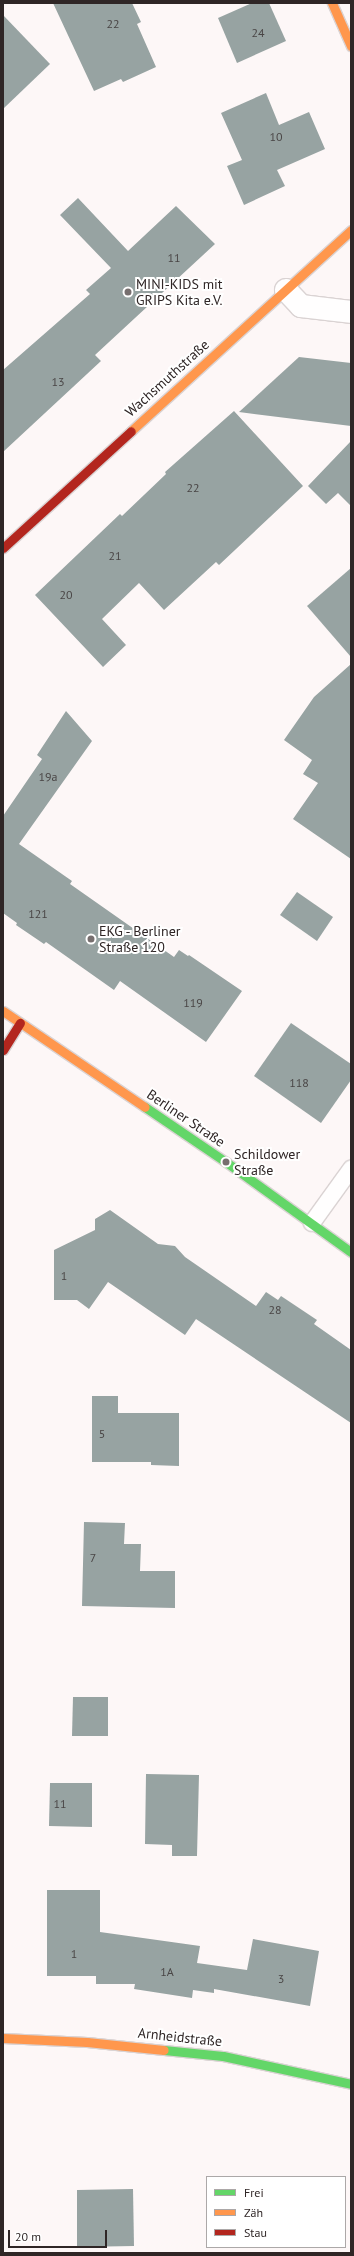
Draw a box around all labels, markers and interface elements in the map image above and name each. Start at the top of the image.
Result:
house number: 22 [106,17,120,31]
house number: 24 [251,26,265,40]
house number: 10 [269,130,283,144]
house number: 11 [167,251,181,265]
place label: MINI-KIDS mit GRIPS Kita e.V. [136,276,223,308]
marker: MINI-KIDS mit GRIPS Kita e.V. [123,287,133,297]
street label: Wachsmuthstraße [122,336,212,420]
house number: 13 [51,375,65,389]
house number: 22 [186,481,200,495]
house number: 21 [108,549,122,563]
house number: 20 [59,588,73,602]
house number: 19a [38,770,58,784]
house number: 121 [28,907,48,921]
place label: EKG - Berliner Straße 120 [99,923,183,956]
marker: EKG - Berliner Straße 120 [86,934,96,944]
house number: 119 [183,996,203,1010]
house number: 118 [289,1076,309,1090]
street label: Berliner Straße [144,1086,228,1150]
place label: Schildower Straße [234,1146,300,1178]
marker: Schildower Straße [221,1157,231,1167]
house number: 1 [61,1269,67,1283]
house number: 28 [268,1303,282,1317]
house number: 5 [99,1427,105,1441]
house number: 7 [90,1551,96,1565]
house number: 11 [53,1797,67,1811]
house number: 1 [71,1947,77,1961]
house number: 1A [160,1965,174,1979]
house number: 3 [278,1972,284,1986]
street label: Arnheidstraße [137,2024,223,2050]
legend [206,2176,346,2248]
text: Frei [244,2185,264,2200]
text: Zäh [244,2205,263,2220]
scale bar [10,2222,109,2248]
text: Stau [244,2225,267,2240]
text: 20 m [15,2229,41,2244]

